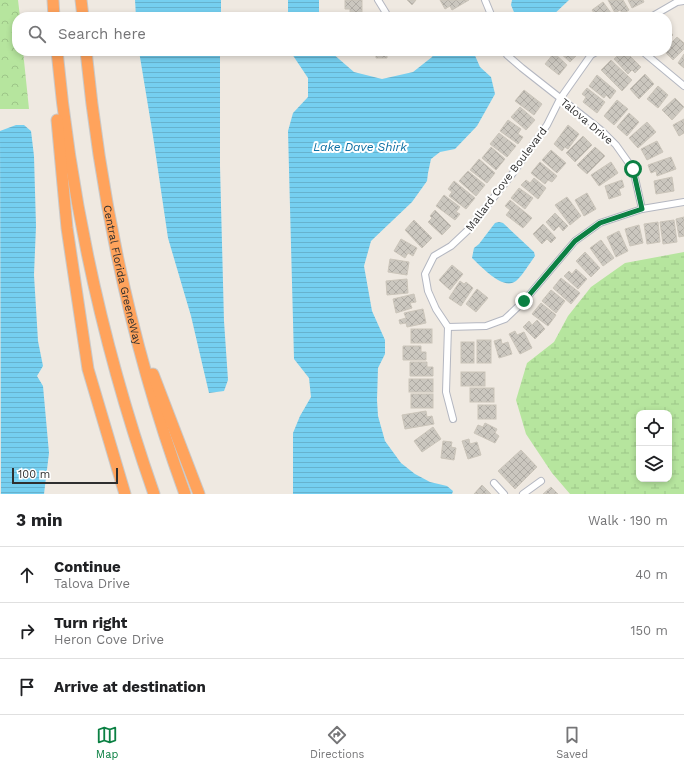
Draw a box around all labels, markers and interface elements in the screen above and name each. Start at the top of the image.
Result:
search box [12,12,672,56]
icon: search [26,23,48,45]
text: Search here [58,25,146,43]
street label: Talova Drive [558,96,616,147]
street label: Mallard Cove Boulevard [463,125,550,234]
water label: Lake Dave Shirk [313,140,407,154]
route start [624,160,642,178]
street label: Central Florida GreeneWay [101,204,144,347]
route end [515,292,533,310]
map controls [636,410,672,482]
button: locate [636,410,672,446]
button: layers [636,446,672,482]
scale bar [12,466,118,485]
text: 100 m [18,468,50,481]
text: 3 min [16,510,62,530]
text: Walk · 190 m [588,513,668,528]
text: Continue [54,558,121,576]
icon: ahead [16,564,38,586]
text: 40 m [635,567,668,582]
text: Talova Drive [54,576,130,591]
text: Turn right [54,614,127,632]
icon: right [16,620,38,642]
text: 150 m [630,623,668,638]
text: Heron Cove Drive [54,632,164,647]
icon: arrive [16,676,38,698]
text: Arrive at destination [54,678,206,696]
tab: Map [96,724,118,761]
tab: Directions [310,724,364,761]
tab: Saved [556,724,588,761]

